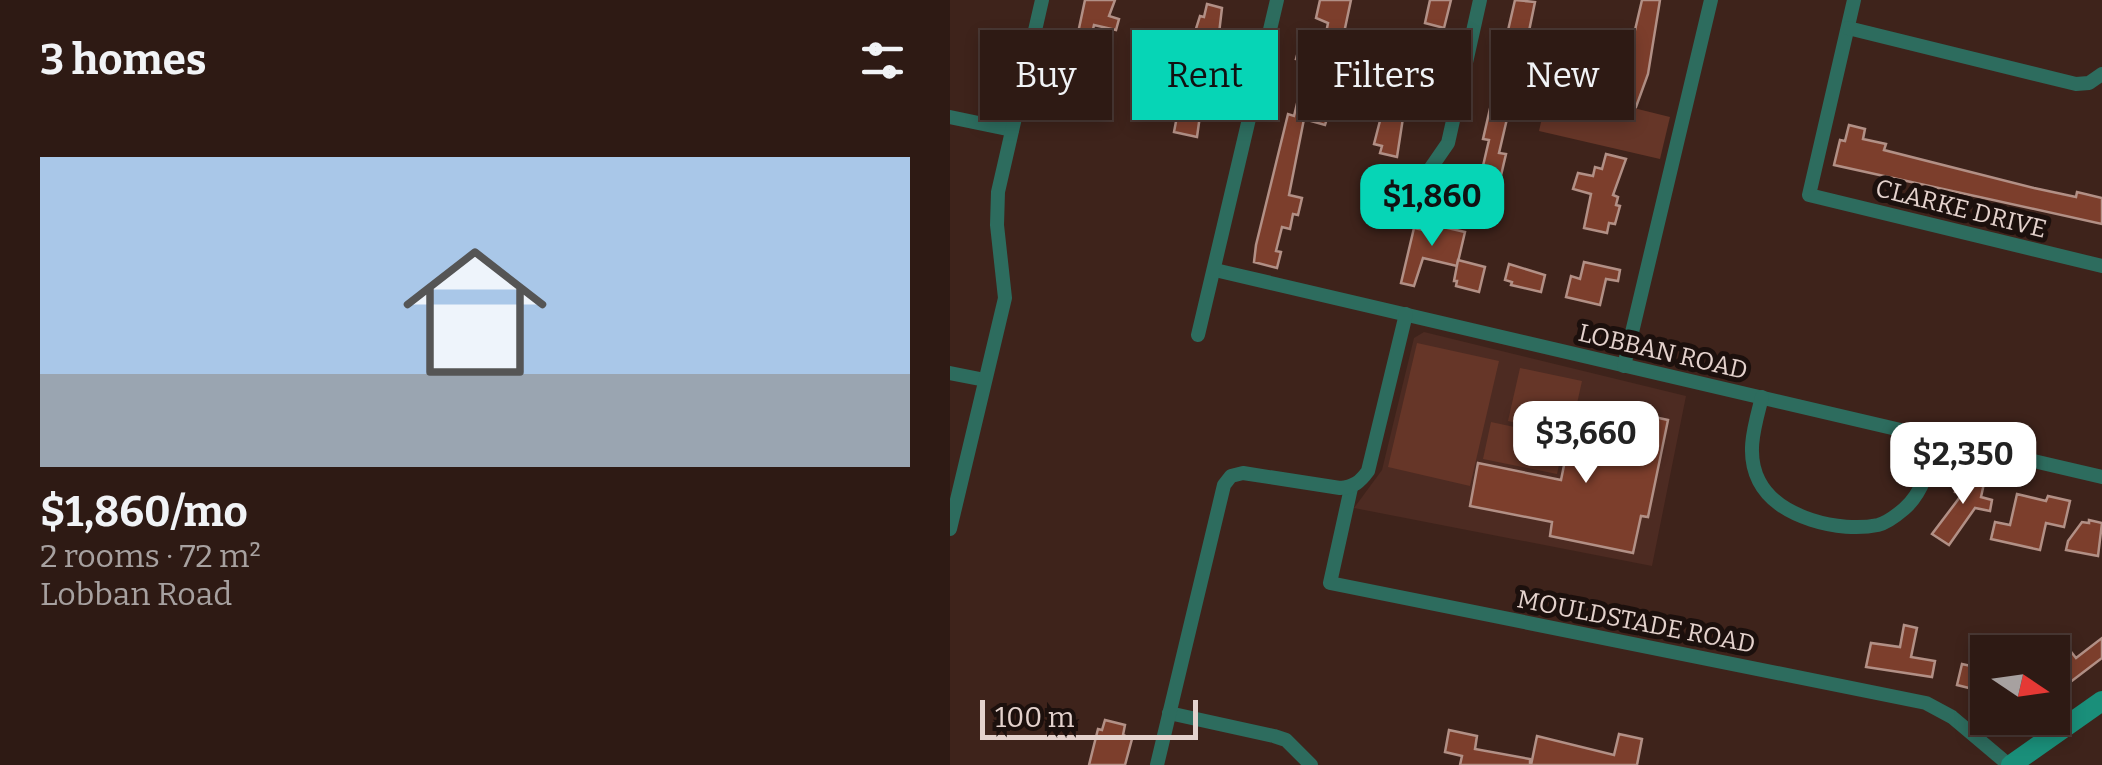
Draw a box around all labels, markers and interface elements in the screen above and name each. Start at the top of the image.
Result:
chip: Buy [980,30,1112,120]
chip: Rent [1132,30,1278,120]
chip: Filters [1298,30,1471,120]
chip: New [1491,30,1634,120]
icon: filters [855,33,910,88]
text: 3 homes [40,35,206,85]
pin: $1,860 [1351,164,1513,249]
street label: CLARKE DRIVE [1872,173,2050,245]
text: $1,860 [1382,177,1482,215]
icon: home [385,222,565,402]
street label: LOBBAN ROAD [1575,318,1751,386]
pin: $3,660 [1505,401,1667,486]
text: $3,660 [1535,414,1637,452]
pin: $2,350 [1882,422,2044,507]
text: $2,350 [1912,435,2014,473]
text: $1,860/mo [40,487,248,537]
text: 2 rooms · 72 m² [40,537,261,575]
text: Lobban Road [40,575,232,613]
street label: MOULDSTADE ROAD [1514,584,1758,660]
north arrow [1970,635,2070,735]
map controls [1970,635,2070,735]
scale bar [980,695,1198,740]
text: 100 m [995,701,1075,734]

